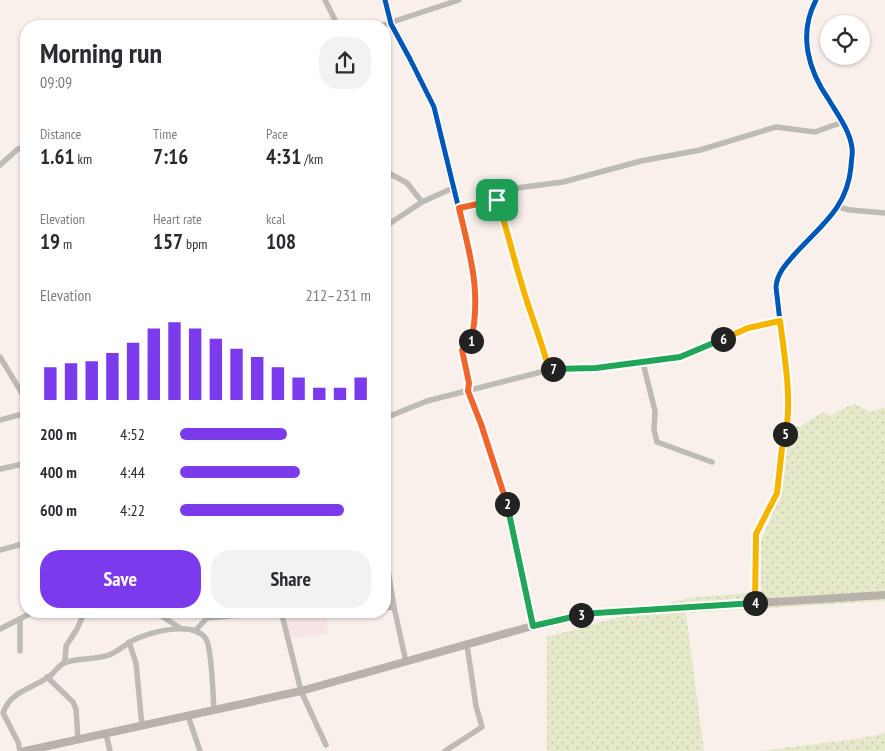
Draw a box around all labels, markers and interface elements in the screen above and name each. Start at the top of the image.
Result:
map controls [820,15,870,65]
button: locate [820,15,870,65]
text: Morning run [40,34,162,71]
button: share [319,37,371,89]
text: 09:09 [40,72,72,92]
text: Distance [40,125,81,143]
text: Time [153,125,177,143]
text: Pace [266,125,288,143]
text: 1.61 [40,143,75,170]
text: 7:16 [153,143,188,170]
text: 4:31 [266,143,301,170]
text: km [75,150,92,168]
text: /km [301,150,323,168]
pin [476,179,518,221]
icon: arrive [483,186,511,214]
text: Elevation [40,210,85,228]
text: Heart rate [153,210,202,228]
text: kcal [266,210,285,228]
text: 19 [40,228,60,255]
text: 157 [153,228,183,255]
text: 108 [266,228,296,255]
text: m [60,235,72,253]
text: bpm [183,235,207,253]
text: Elevation [40,285,91,305]
text: 212–231 m [306,285,371,305]
pin: 6 [710,326,736,352]
pin: 1 [458,328,484,354]
text: 6 [720,330,727,348]
text: 1 [468,332,475,350]
pin: 7 [540,356,566,382]
text: 7 [550,360,557,378]
pin: 5 [772,422,798,446]
text: 200 m [40,424,77,444]
text: 4:52 [120,424,145,444]
text: 5 [782,425,789,443]
text: 400 m [40,462,77,482]
text: 4:44 [120,462,145,482]
pin: 2 [494,492,520,516]
text: 2 [504,495,511,513]
text: 600 m [40,500,77,520]
text: 4:22 [120,500,145,520]
button: Save [40,550,201,608]
button: Share [211,550,371,608]
pin: 4 [742,590,768,616]
text: 4 [752,594,759,612]
pin: 3 [568,602,594,628]
text: 3 [578,606,585,624]

